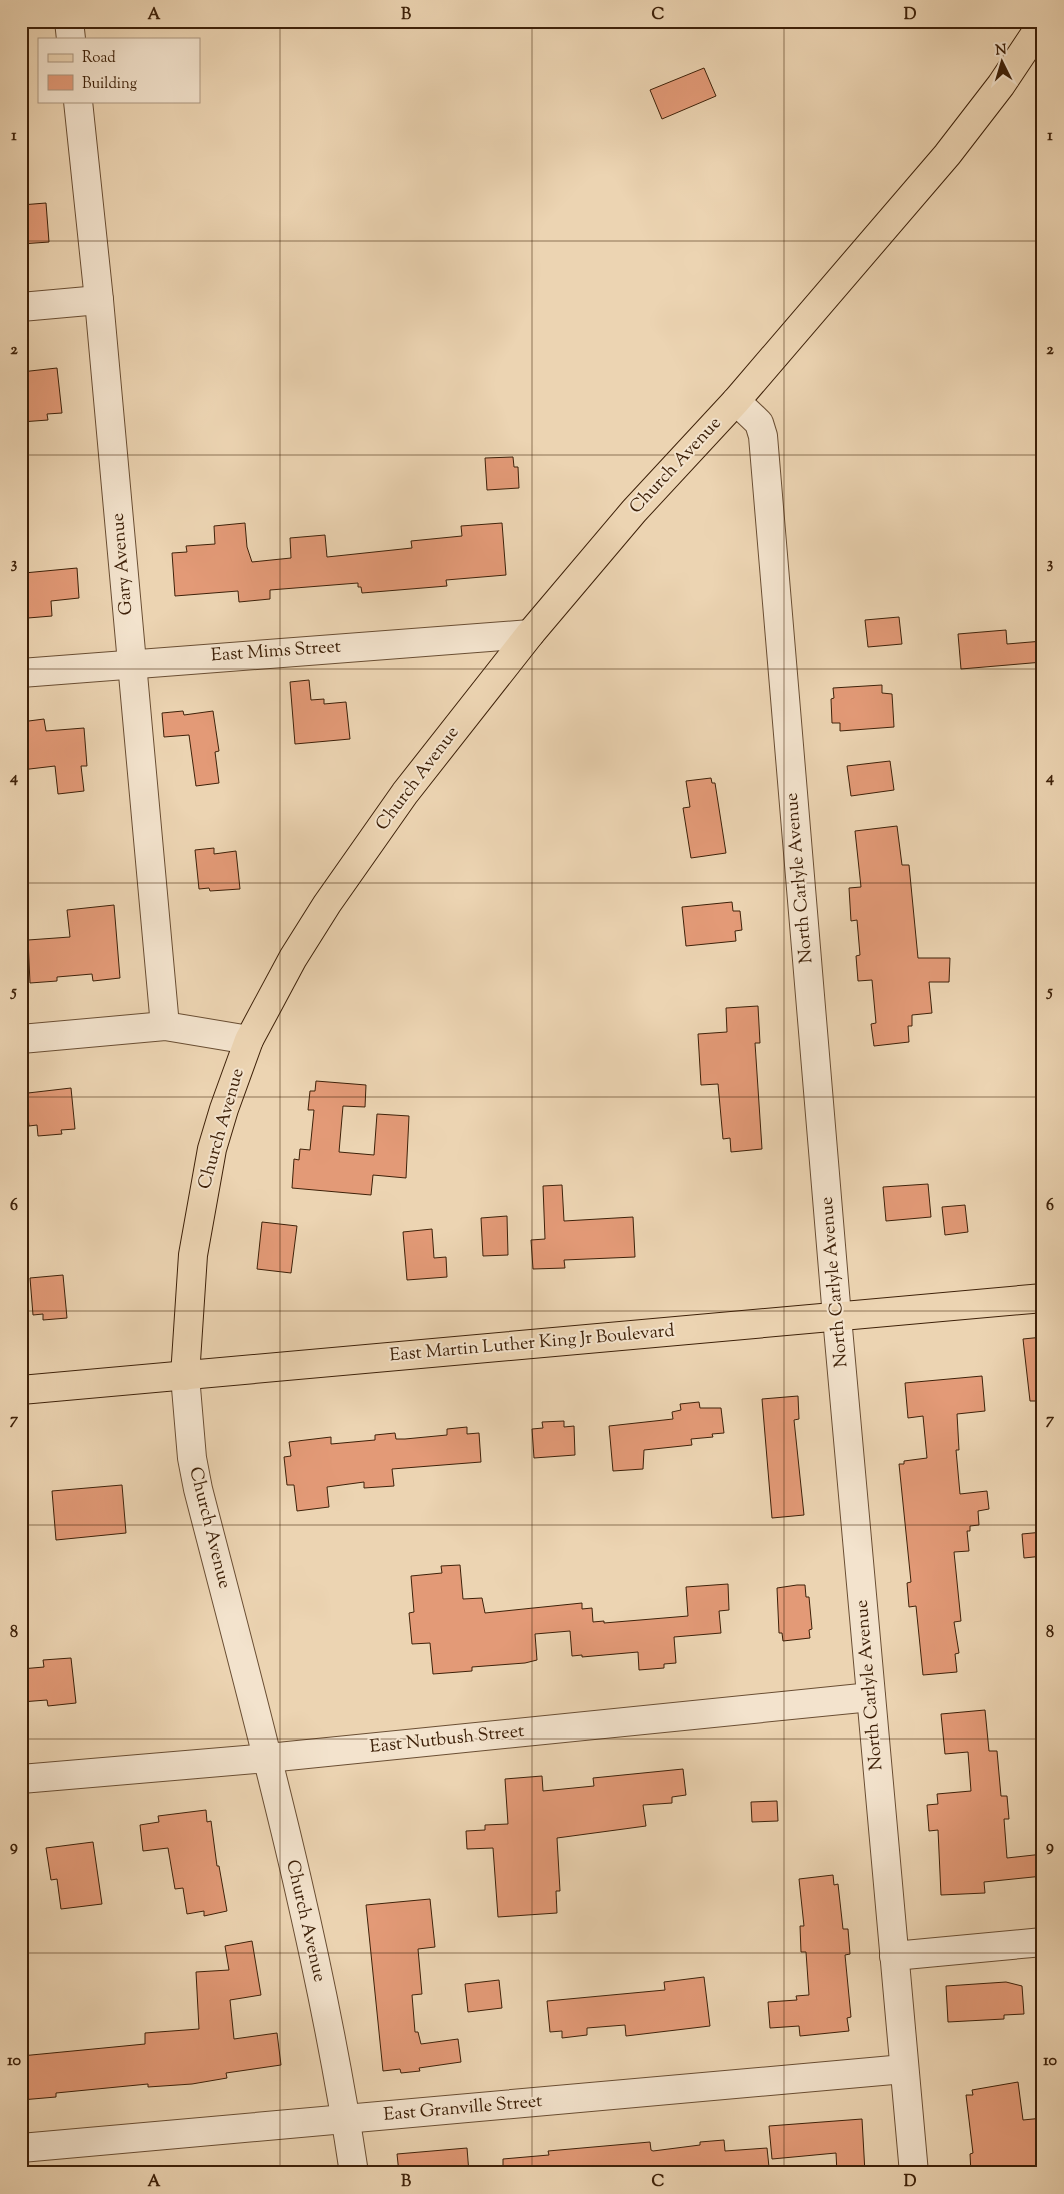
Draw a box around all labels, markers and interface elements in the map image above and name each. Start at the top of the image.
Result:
text: A [148,4,161,27]
text: B [401,4,411,27]
text: C [652,4,665,27]
text: D [904,4,917,27]
legend [38,38,200,102]
north arrow [976,38,1026,88]
text: N [995,41,1007,61]
text: Road [82,48,116,69]
text: Building [82,74,137,95]
text: 1 [11,125,17,148]
text: 1 [1047,125,1053,148]
text: 2 [10,339,18,362]
text: 2 [1046,339,1054,362]
street label: Church Avenue [624,412,728,520]
street label: Gary Avenue [106,512,140,616]
text: 3 [11,553,18,576]
text: 3 [1047,553,1054,576]
street label: East Mims Street [210,634,342,670]
street label: Church Avenue [370,721,466,837]
text: 4 [9,767,18,790]
text: 4 [1045,767,1054,790]
street label: North Carlyle Avenue [780,792,820,964]
text: 5 [9,981,17,1004]
text: 5 [1045,981,1053,1004]
street label: Church Avenue [192,1066,252,1192]
text: 6 [10,1195,18,1218]
text: 6 [1046,1195,1054,1218]
street label: North Carlyle Avenue [815,1196,855,1368]
street label: East Martin Luther King Jr Boulevard [388,1319,676,1369]
text: 7 [10,1409,19,1432]
text: 7 [1046,1409,1055,1432]
street label: Church Avenue [181,1464,237,1592]
street label: North Carlyle Avenue [850,1599,890,1771]
text: 8 [10,1622,18,1645]
text: 8 [1046,1622,1054,1645]
street label: East Nutbush Street [369,1719,525,1761]
text: 9 [10,1836,18,1859]
text: 9 [1046,1836,1054,1859]
street label: Church Avenue [278,1857,332,1985]
text: 10 [7,2050,21,2073]
text: 10 [1043,2050,1057,2073]
street label: East Granville Street [383,2089,543,2129]
text: A [148,2171,161,2194]
text: B [401,2171,411,2194]
text: C [652,2171,665,2194]
text: D [904,2171,917,2194]

